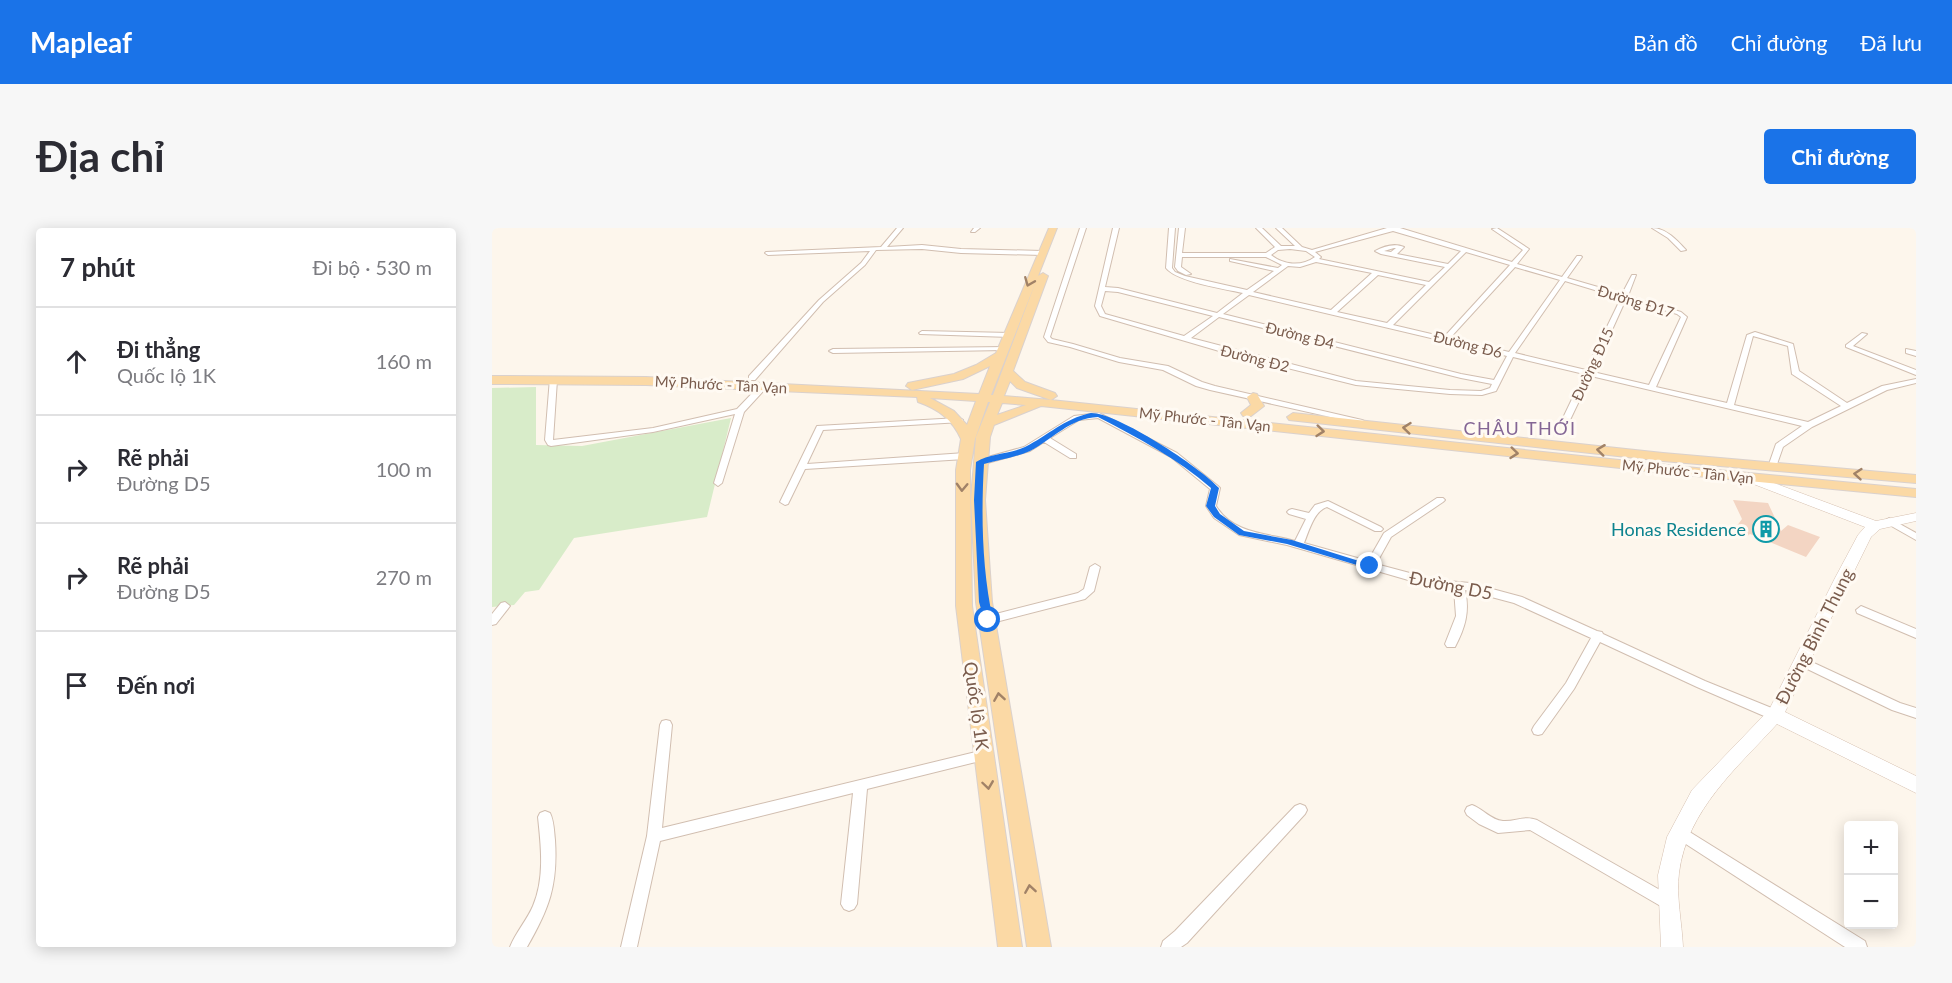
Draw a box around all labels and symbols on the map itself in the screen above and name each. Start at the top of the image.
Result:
one-way arrow [1024,275,1036,286]
street label: Đường Đ17 [1596,281,1677,321]
street label: Đường Đ4 [1264,318,1337,352]
street label: Đường Đ15 [1567,324,1617,404]
street label: Đường Đ6 [1432,327,1505,361]
street label: Đường Đ2 [1219,341,1291,375]
street label: Mỹ Phước - Tân Vạn [654,372,788,396]
street label: Mỹ Phước - Tân Vạn [1138,403,1272,435]
district label: CHÂU THỚI [1463,417,1577,439]
one-way arrow [1403,422,1412,435]
one-way arrow [1315,424,1324,437]
one-way arrow [1596,444,1605,456]
one-way arrow [1509,446,1518,459]
street label: Mỹ Phước - Tân Vạn [1621,455,1755,487]
one-way arrow [1853,468,1862,481]
one-way arrow [956,482,969,491]
building icon: Honas Residence [1751,514,1781,544]
place label: Honas Residence [1611,518,1746,540]
route end [1356,552,1382,578]
street label: Đường Bình Thung [1770,564,1858,708]
street label: Đường D5 [1408,566,1494,604]
route start [974,606,1000,632]
street label: Quốc lộ 1K [960,660,994,752]
one-way arrow [994,692,1006,701]
one-way arrow [981,780,994,790]
one-way arrow [1024,885,1037,895]

